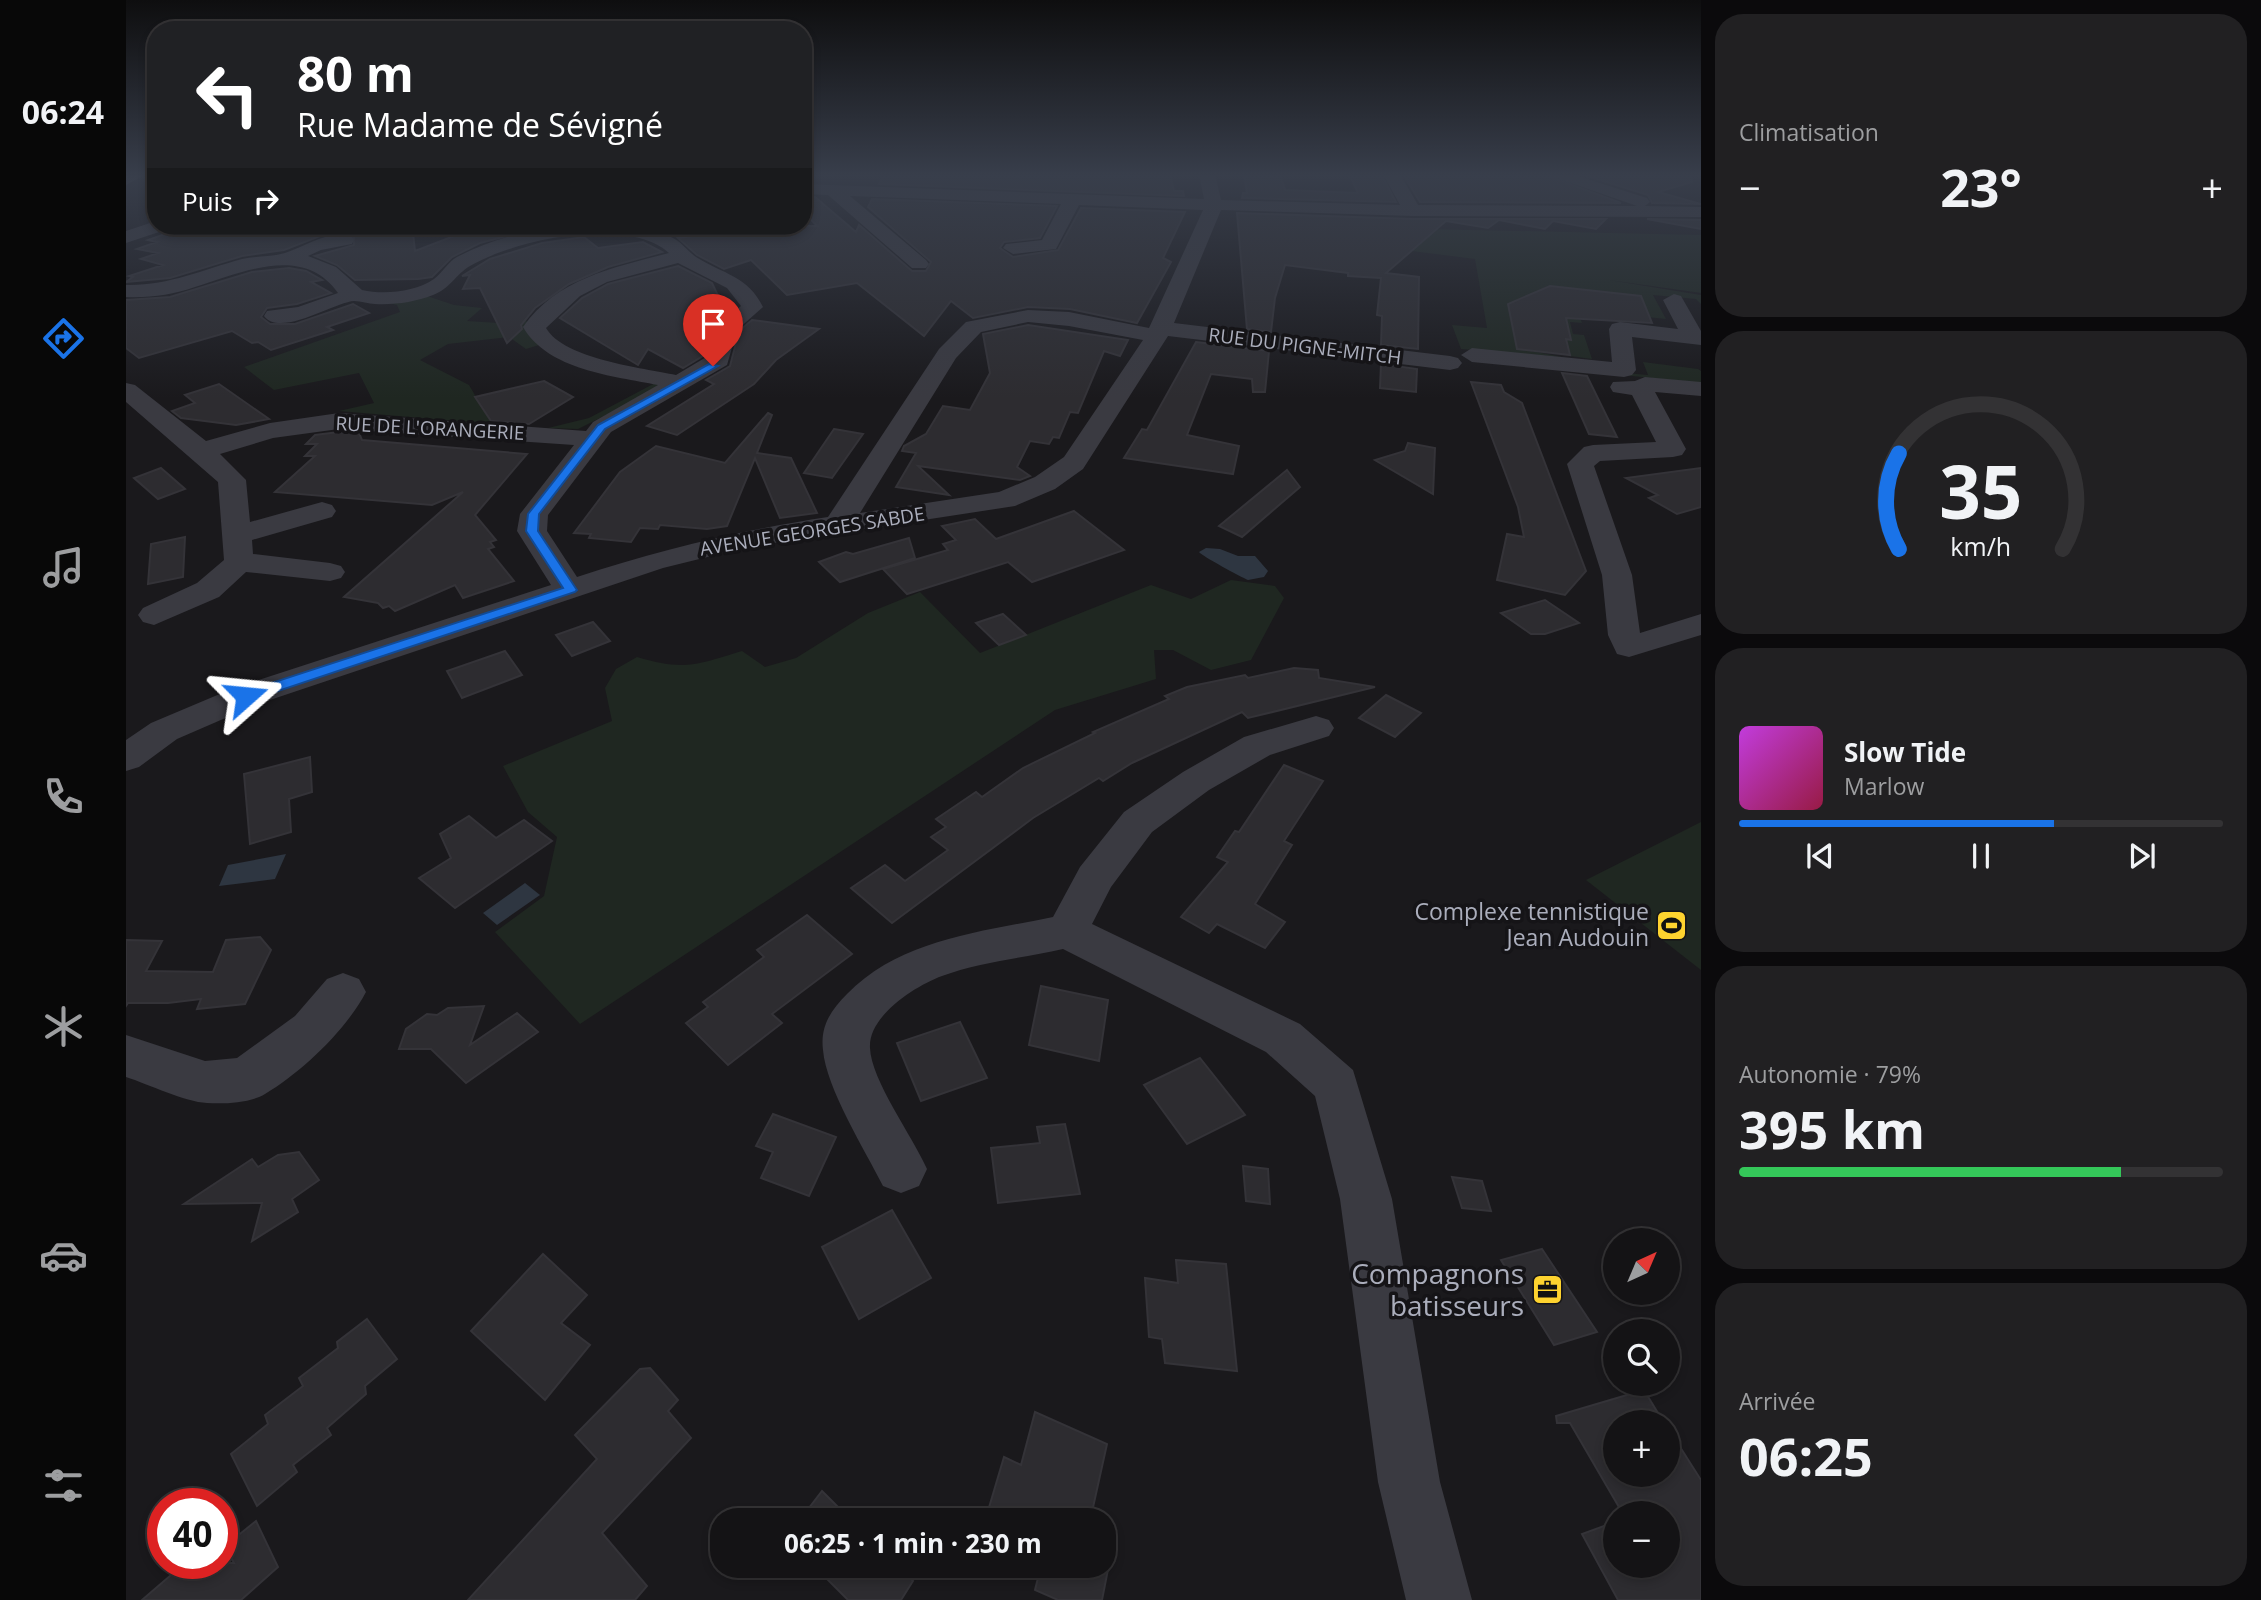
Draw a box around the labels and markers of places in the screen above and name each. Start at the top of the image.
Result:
pin [683,294,743,366]
place label: Complexe tennistique Jean Audouin [1414,895,1649,953]
sports icon: Complexe tennistique Jean Audouin [1655,908,1689,942]
place label: Compagnons batisseurs [1351,1254,1524,1324]
office icon: Compagnons batisseurs [1530,1273,1564,1307]

